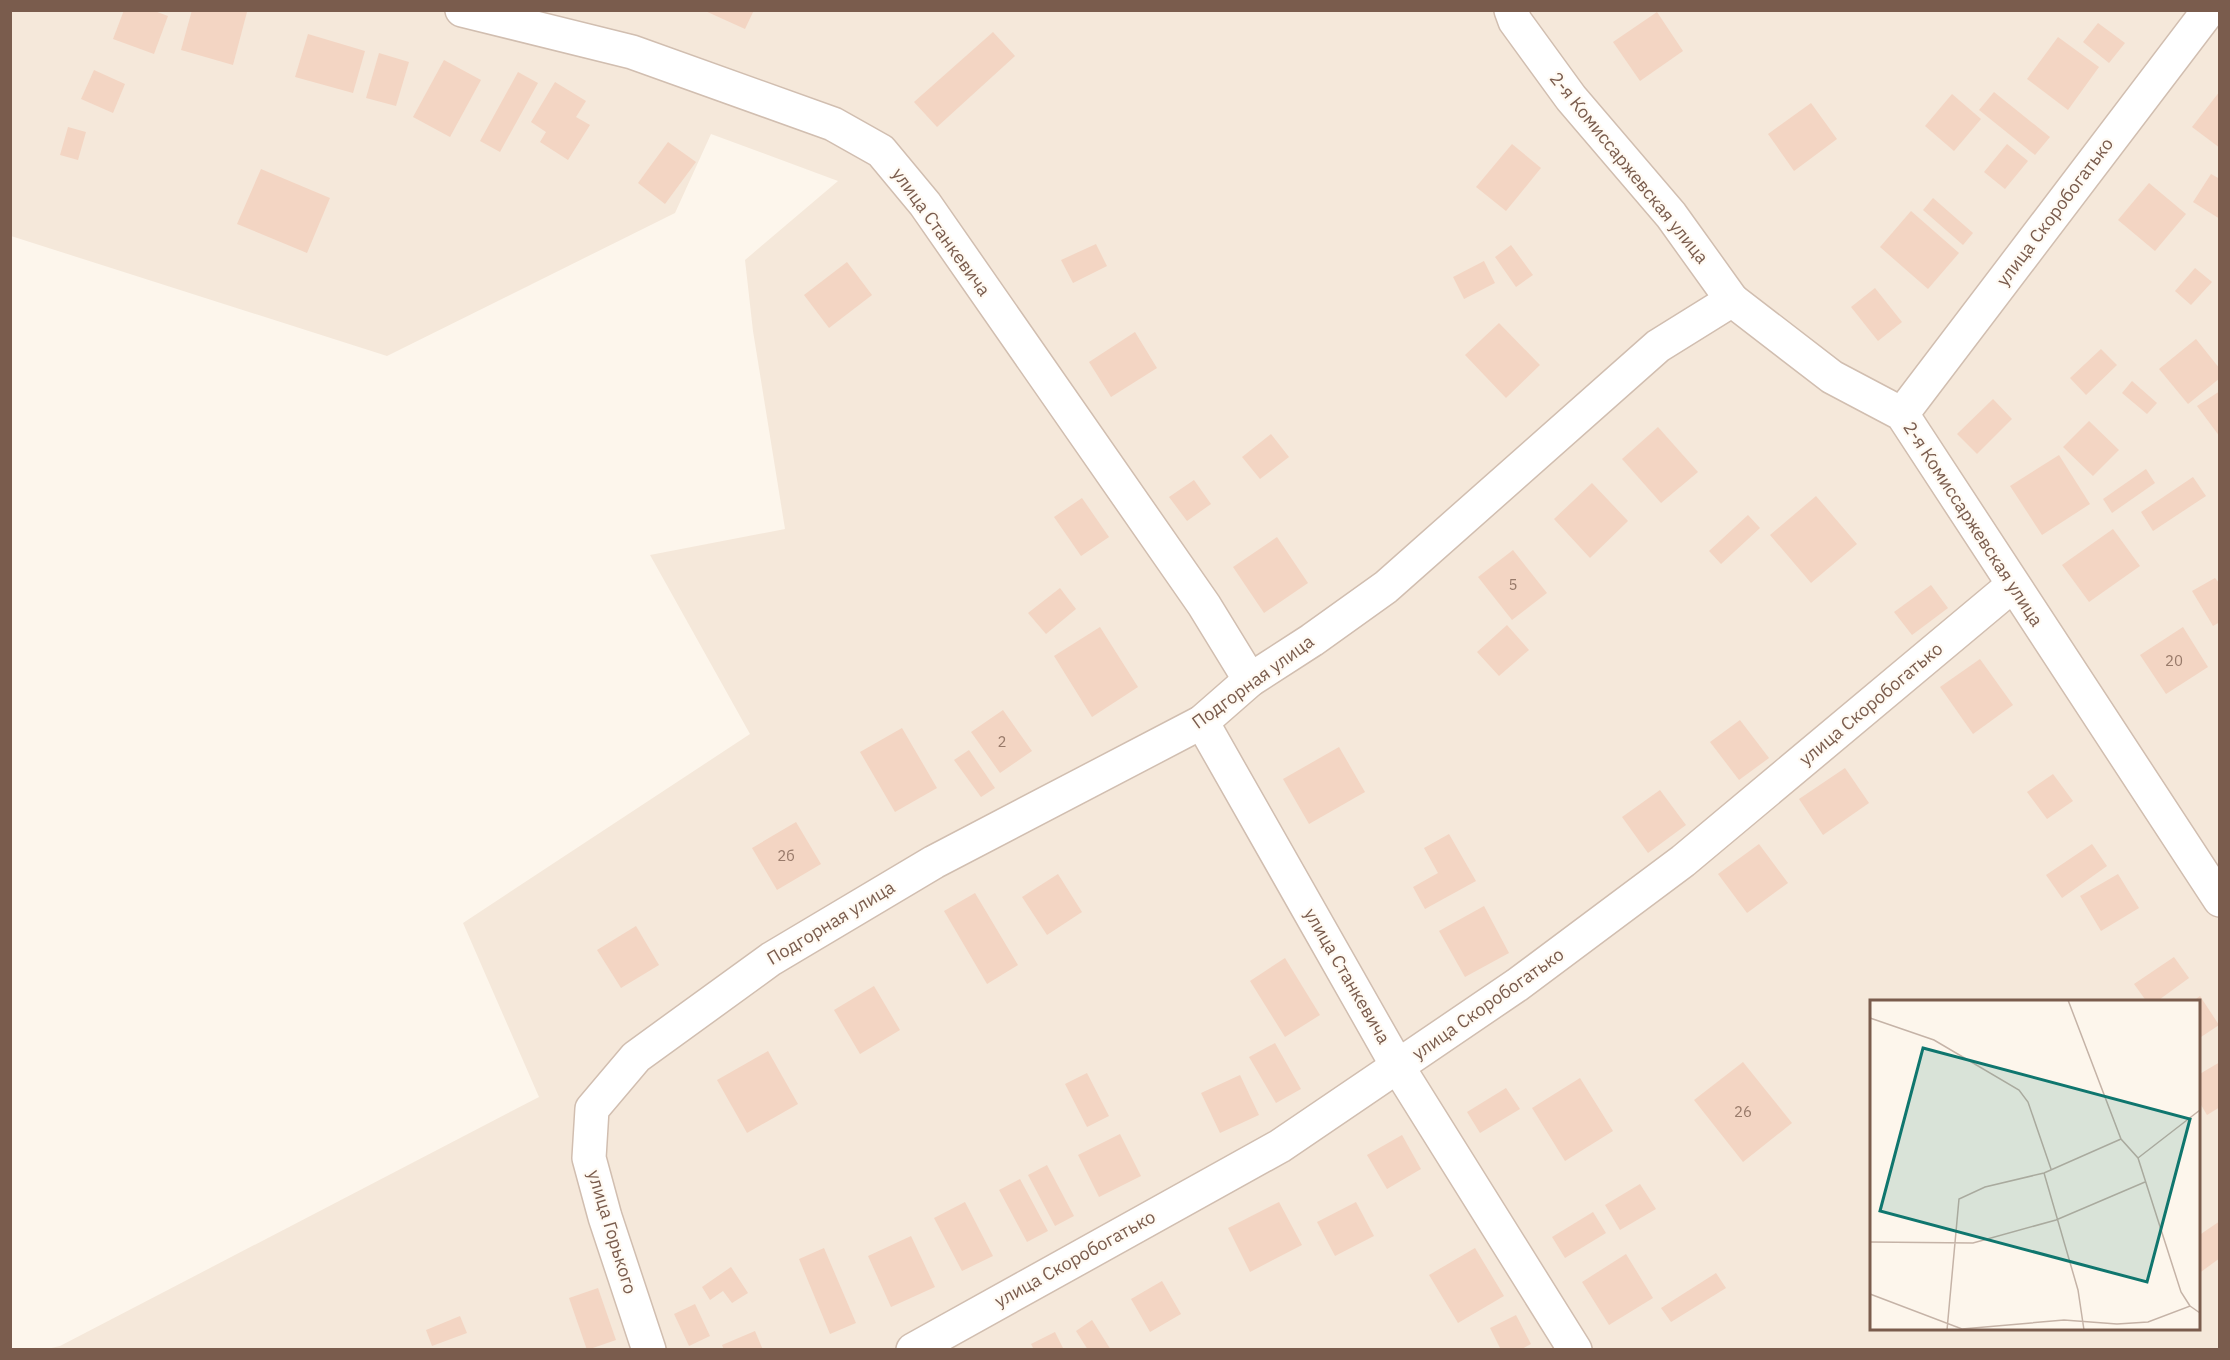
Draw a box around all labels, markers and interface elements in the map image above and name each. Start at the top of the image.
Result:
street label: 2-я Комиссаржевская улица [1545,67,1714,268]
street label: улица Скоробогатько [1991,133,2118,291]
street label: улица Станкевича [887,163,996,301]
street label: 2-я Комиссаржевская улица [1898,417,2049,631]
house number: 5 [1508,575,1518,594]
street label: Подгорная улица [1187,629,1319,734]
street label: улица Скоробогатько [1794,637,1947,770]
house number: 20 [2165,651,2183,670]
house number: 2 [997,732,1007,751]
house number: 2б [777,846,795,865]
street label: Подгорная улица [763,875,899,970]
street label: улица Станкевича [1299,904,1396,1048]
street label: улица Скоробогатько [1407,942,1568,1065]
inset map [1870,1000,2200,1330]
house number: 26 [1734,1102,1752,1121]
street label: улица Горького [583,1167,642,1297]
street label: улица Скоробогатько [990,1205,1159,1312]

